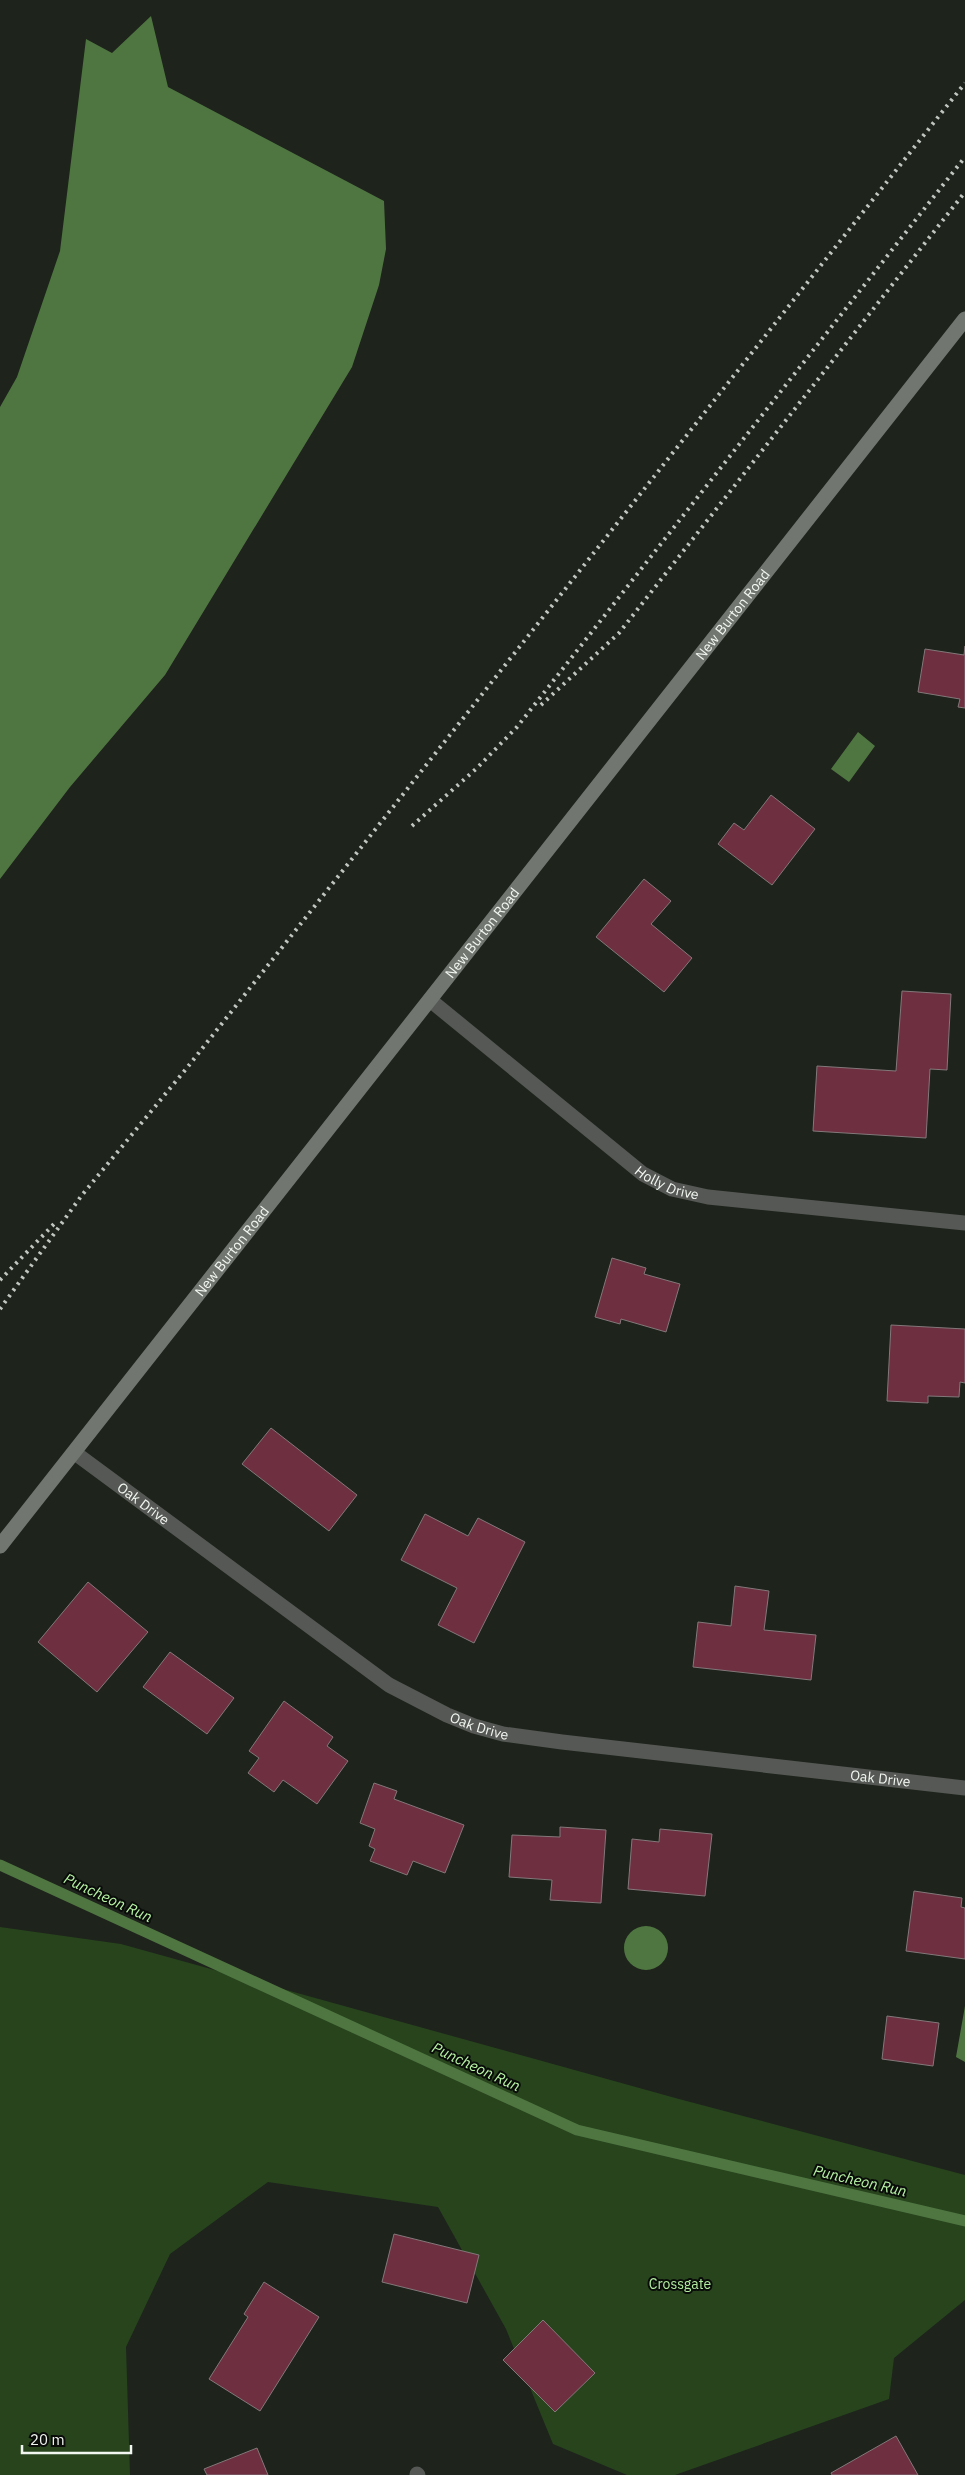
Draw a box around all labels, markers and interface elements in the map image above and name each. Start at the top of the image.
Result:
street label: New Burton Road [691,566,774,663]
street label: New Burton Road [441,884,523,982]
street label: Holly Drive [631,1162,701,1204]
street label: New Burton Road [191,1202,273,1300]
street label: Oak Drive [114,1478,173,1529]
street label: Oak Drive [447,1708,510,1744]
street label: Oak Drive [849,1766,912,1791]
water label: Puncheon Run [61,1869,155,1926]
water label: Puncheon Run [429,2038,523,2095]
water label: Puncheon Run [811,2161,909,2201]
park label: Crossgate [649,2275,712,2293]
scale bar [22,2422,131,2454]
text: 20 m [30,2430,65,2449]

